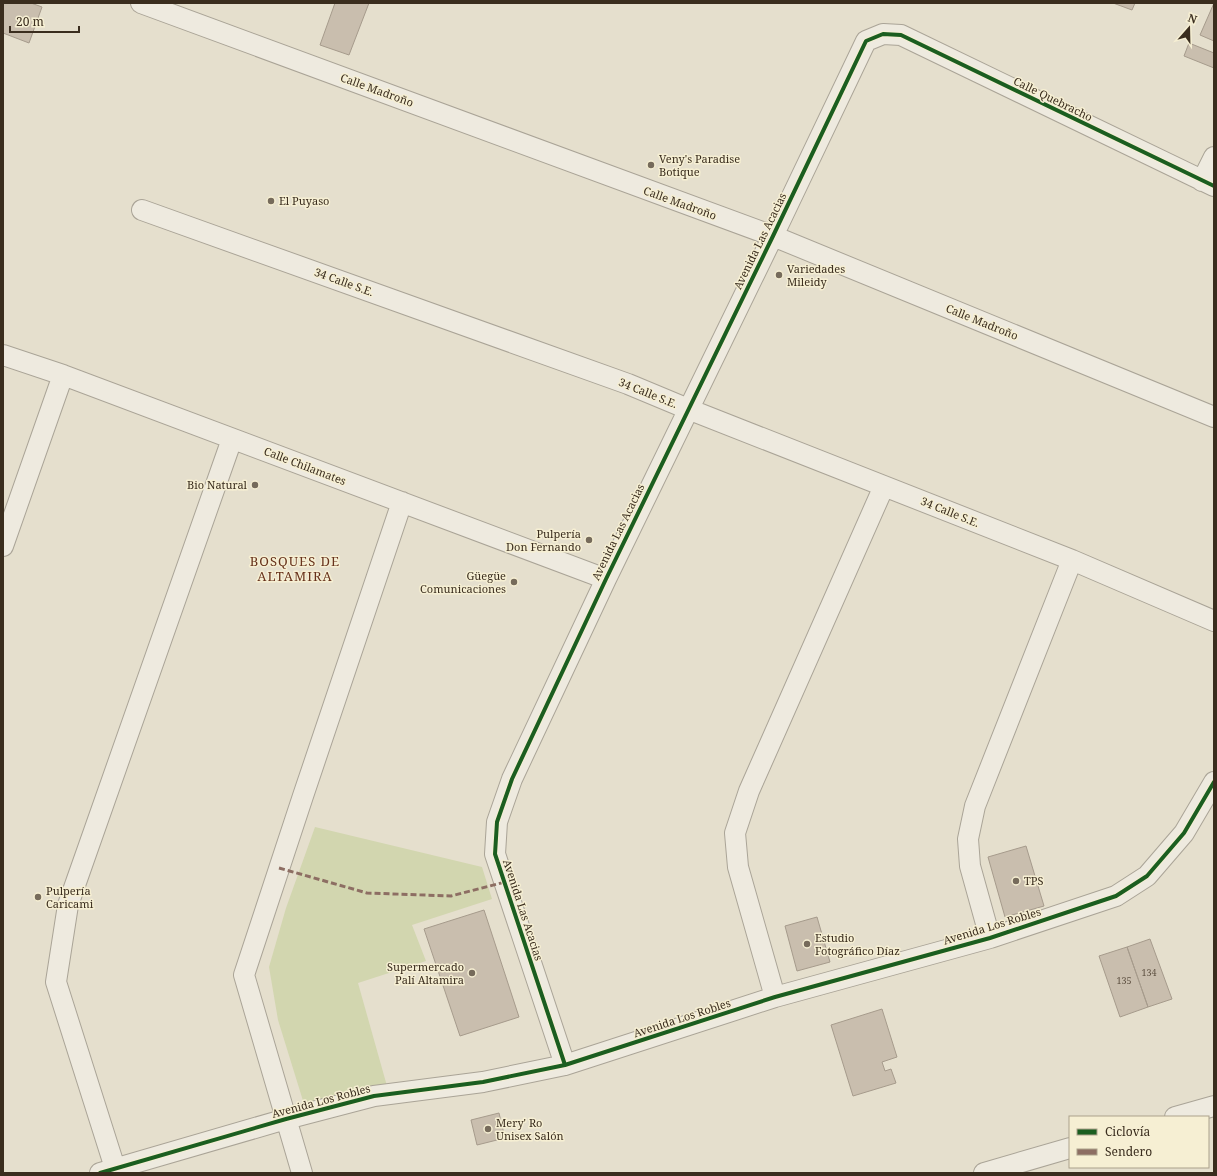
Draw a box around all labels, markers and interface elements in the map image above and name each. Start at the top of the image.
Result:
scale bar [10,8,79,34]
north arrow [1169,8,1209,48]
text: N [1186,10,1200,27]
text: 20 m [16,13,44,30]
street label: Calle Madroño [339,69,416,110]
street label: Calle Quebracho [1011,73,1095,124]
place label: Veny's Paradise Botique [659,151,740,179]
marker: Veny's Paradise Botique [646,160,656,170]
street label: Calle Madroño [642,182,719,223]
street label: Avenida Las Acacias [730,190,790,292]
place label: El Puyaso [279,193,329,208]
marker: El Puyaso [266,196,276,206]
place label: Variedades Mileidy [787,261,845,289]
street label: 34 Calle S.E. [312,264,376,299]
marker: Variedades Mileidy [774,270,784,280]
street label: Calle Madroño [944,300,1021,343]
street label: 34 Calle S.E. [617,374,680,411]
street label: Calle Chilamates [262,443,348,488]
place label: Bio Natural [187,477,248,492]
marker: Bio Natural [250,480,260,490]
street label: Avenida Las Acacias [588,481,648,583]
street label: 34 Calle S.E. [919,493,982,530]
place label: Pulpería Don Fernando [506,526,581,554]
marker: Pulpería Don Fernando [584,535,594,545]
district label: BOSQUES DE ALTAMIRA [250,552,340,585]
place label: Güegüe Comunicaciones [420,568,506,596]
marker: Güegüe Comunicaciones [509,577,519,587]
street label: Avenida Las Acacias [500,857,547,963]
place label: TPS [1024,873,1043,888]
marker: TPS [1011,876,1021,886]
place label: Pulpería Caricami [46,883,94,911]
marker: Pulpería Caricami [33,892,43,902]
street label: Avenida Los Robles [941,904,1043,948]
place label: Estudio Fotográfico Díaz [815,930,900,958]
marker: Estudio Fotográfico Díaz [802,939,812,949]
place label: Supermercado Palí Altamira [387,959,464,987]
house number: 134 [1141,966,1157,979]
marker: Supermercado Palí Altamira [467,968,477,978]
house number: 135 [1116,974,1132,987]
street label: Avenida Los Robles [631,995,732,1040]
street label: Avenida Los Robles [270,1080,372,1121]
place label: Mery' Ro Unisex Salón [496,1115,564,1143]
legend [1069,1116,1209,1168]
text: Ciclovía [1105,1123,1151,1140]
marker: Mery' Ro Unisex Salón [483,1124,493,1134]
text: Sendero [1105,1143,1152,1160]

